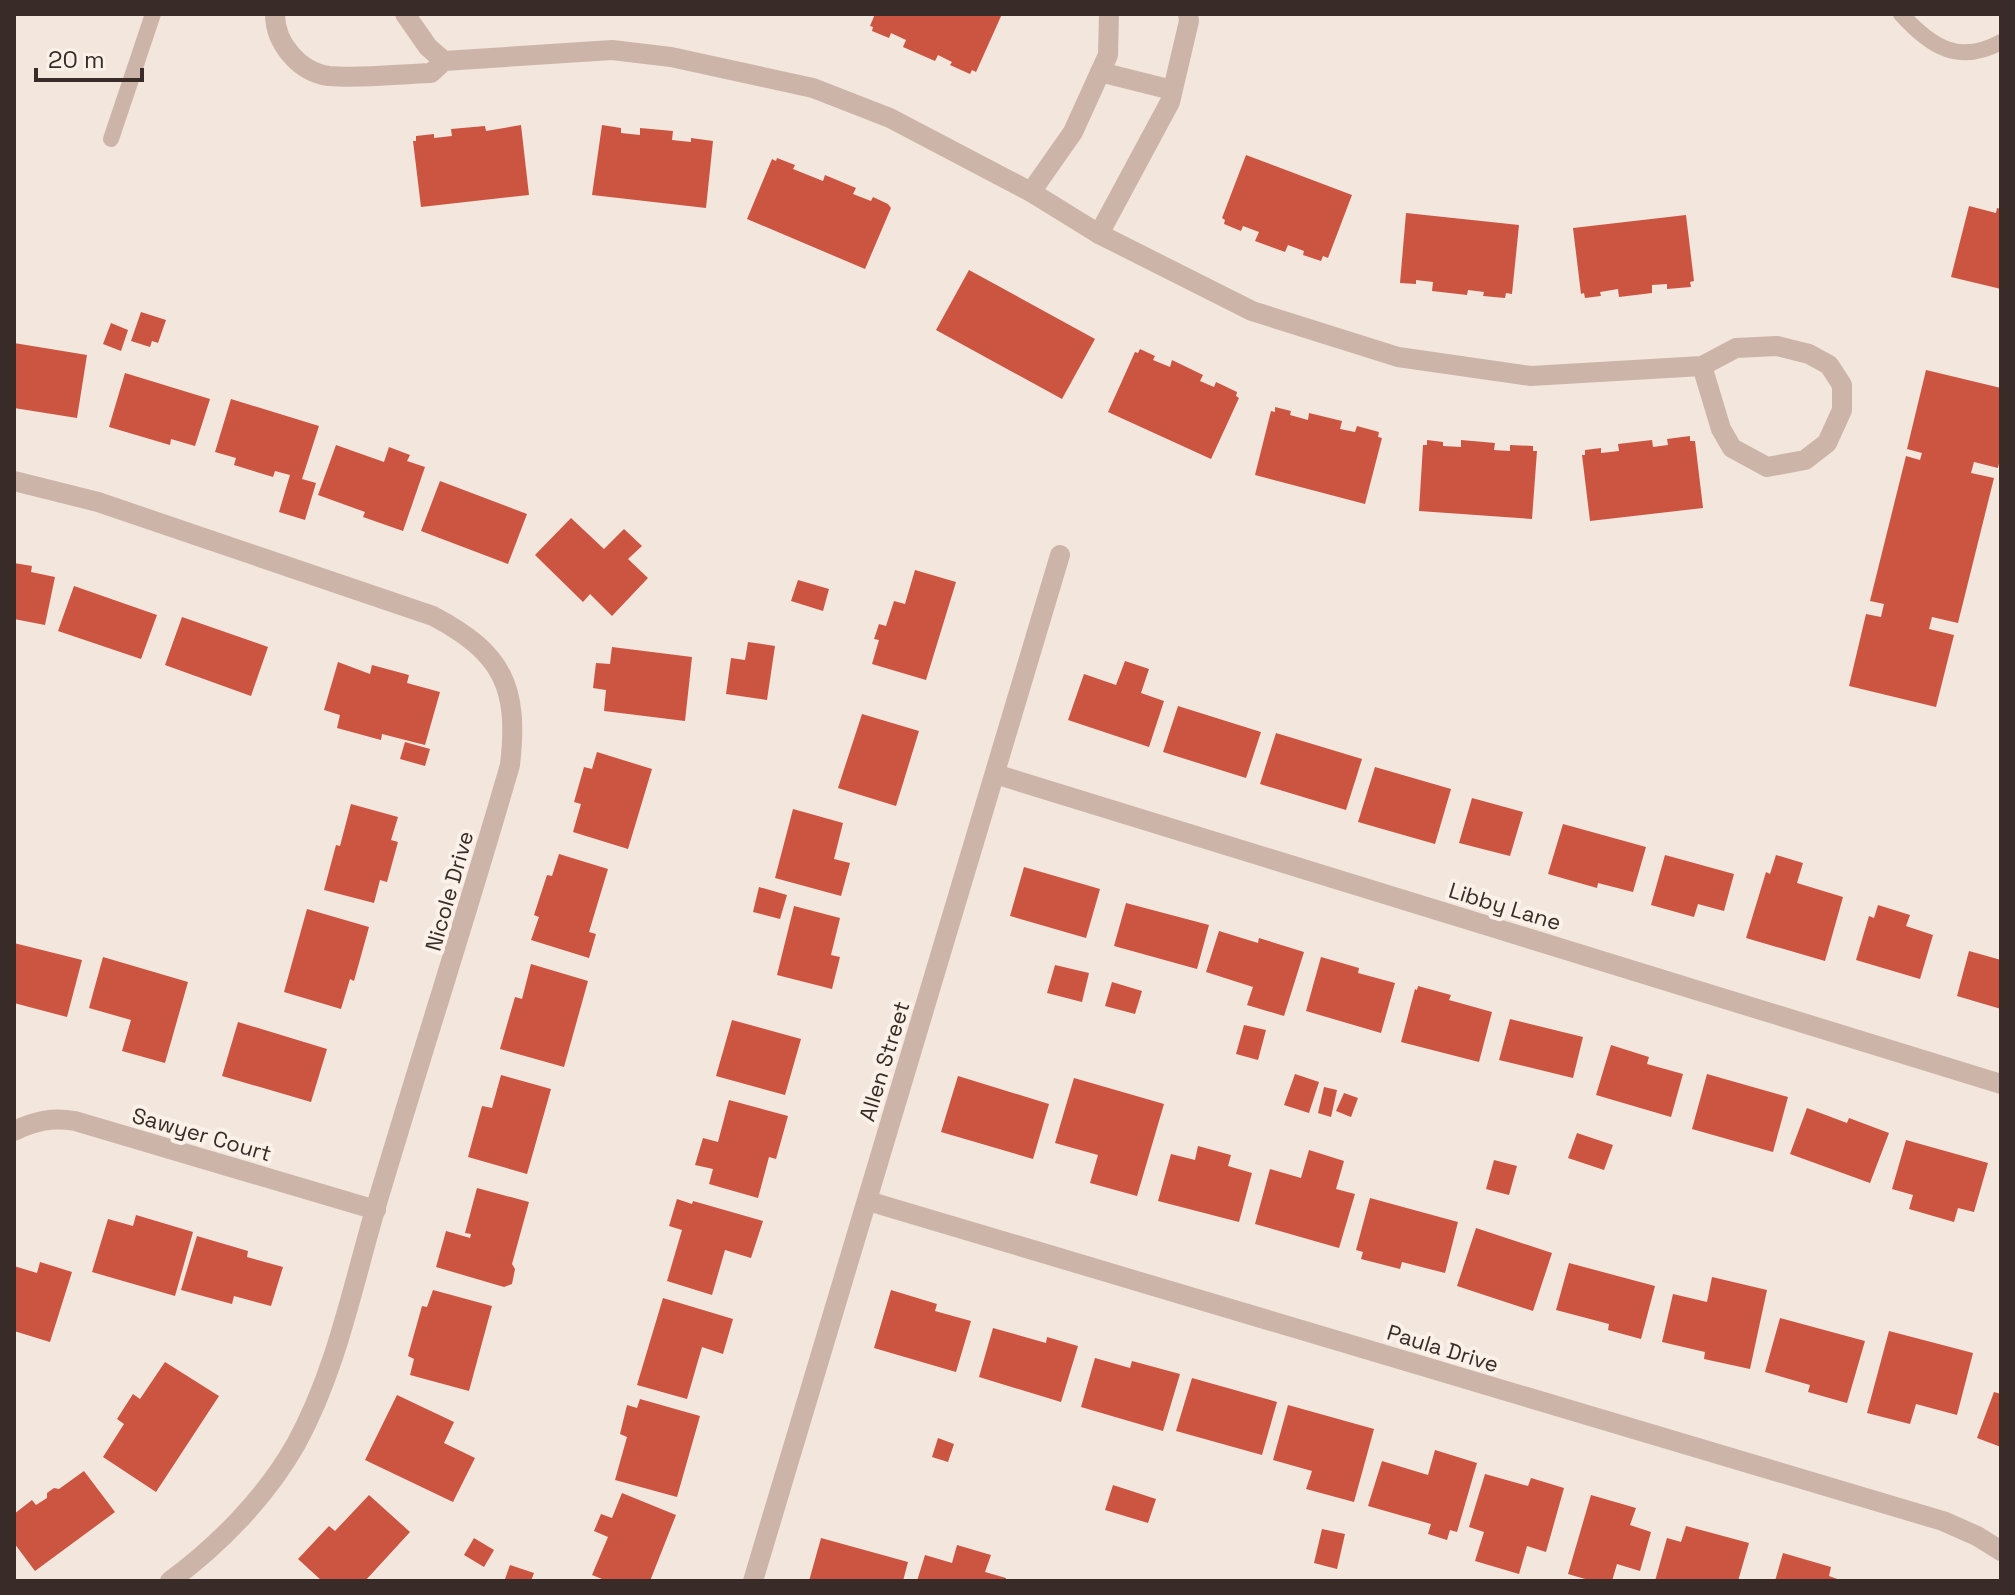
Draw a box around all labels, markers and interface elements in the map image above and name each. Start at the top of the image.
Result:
scale bar [36,32,142,82]
text: 20 m [48,44,105,75]
street label: Nicole Drive [419,828,479,954]
street label: Libby Lane [1445,876,1565,936]
street label: Allen Street [852,998,916,1124]
street label: Sawyer Court [129,1101,275,1167]
street label: Paula Drive [1384,1318,1502,1378]

